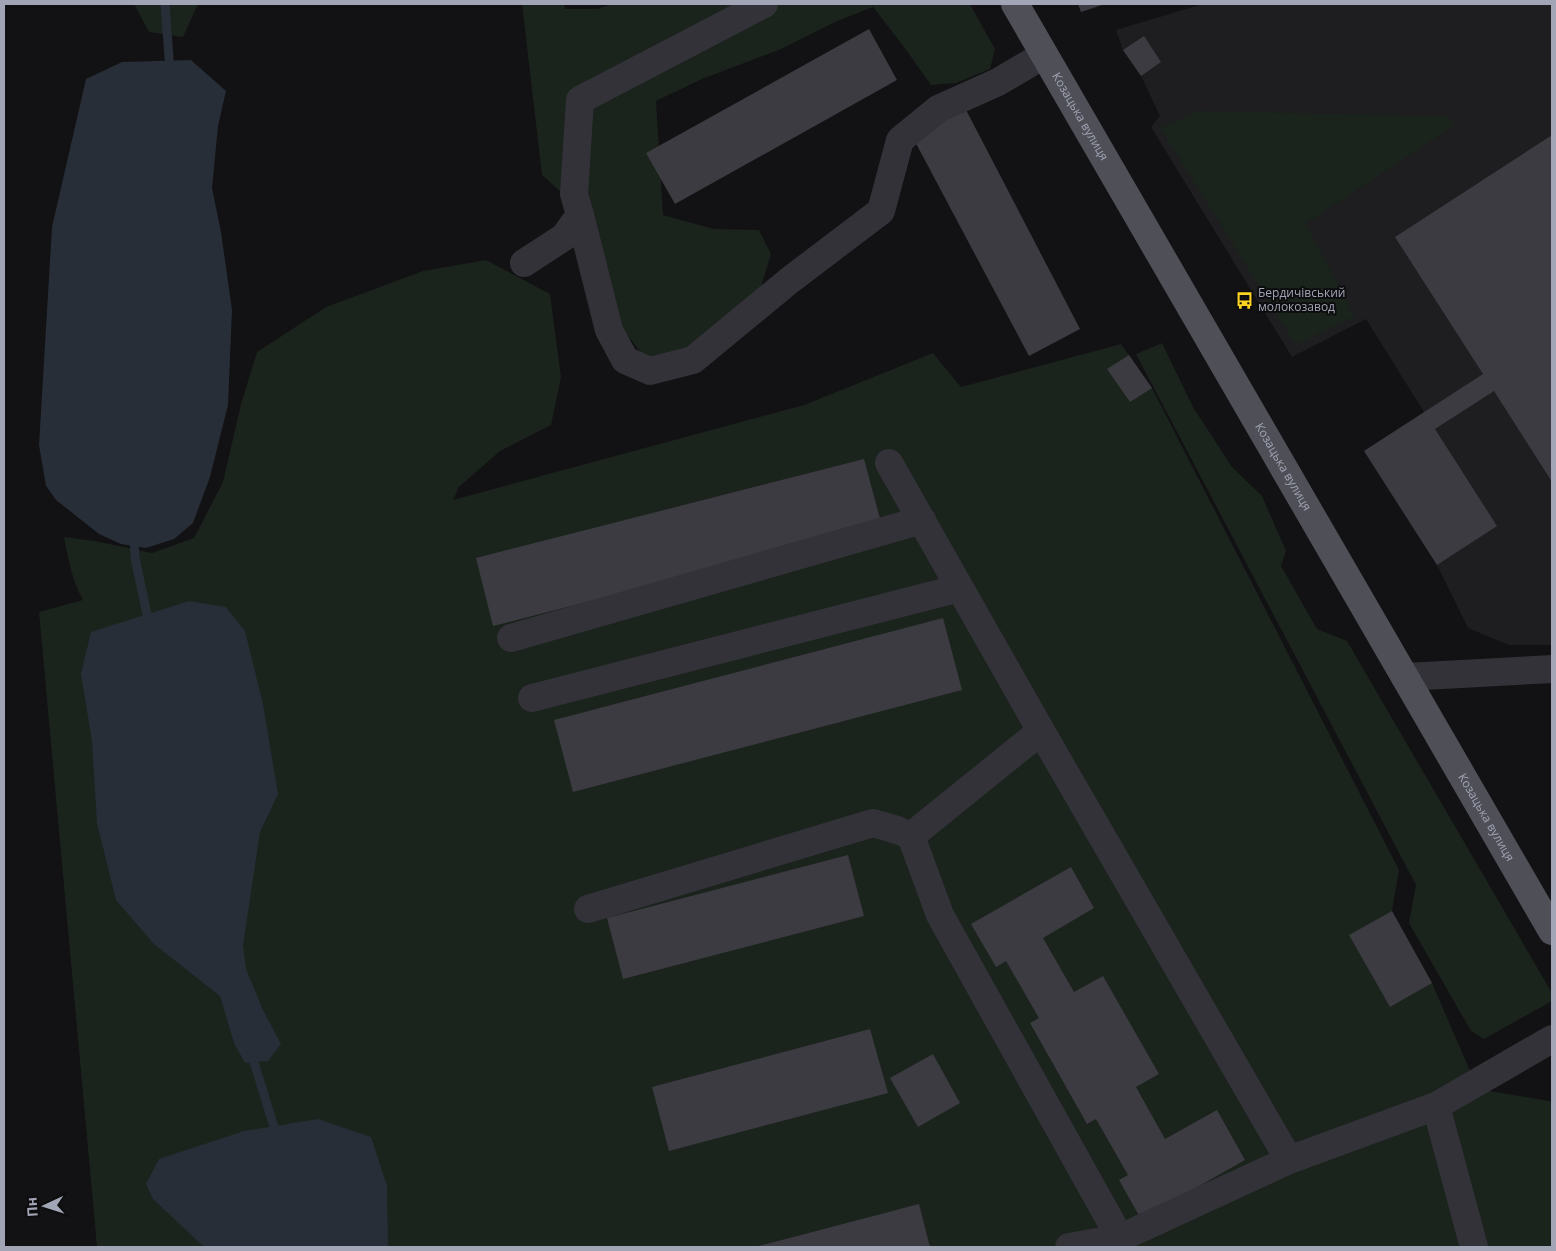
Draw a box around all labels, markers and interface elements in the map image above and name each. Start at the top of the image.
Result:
street label: Козацька вулиця [1048,69,1113,163]
place label: Бердичівський молокозавод [1258,284,1345,315]
bus stop icon: Бердичівський молокозавод [1234,290,1254,310]
street label: Козацька вулиця [1251,419,1316,514]
street label: Козацька вулиця [1454,770,1519,864]
north arrow [20,1181,70,1231]
text: Пн [21,1196,42,1217]

